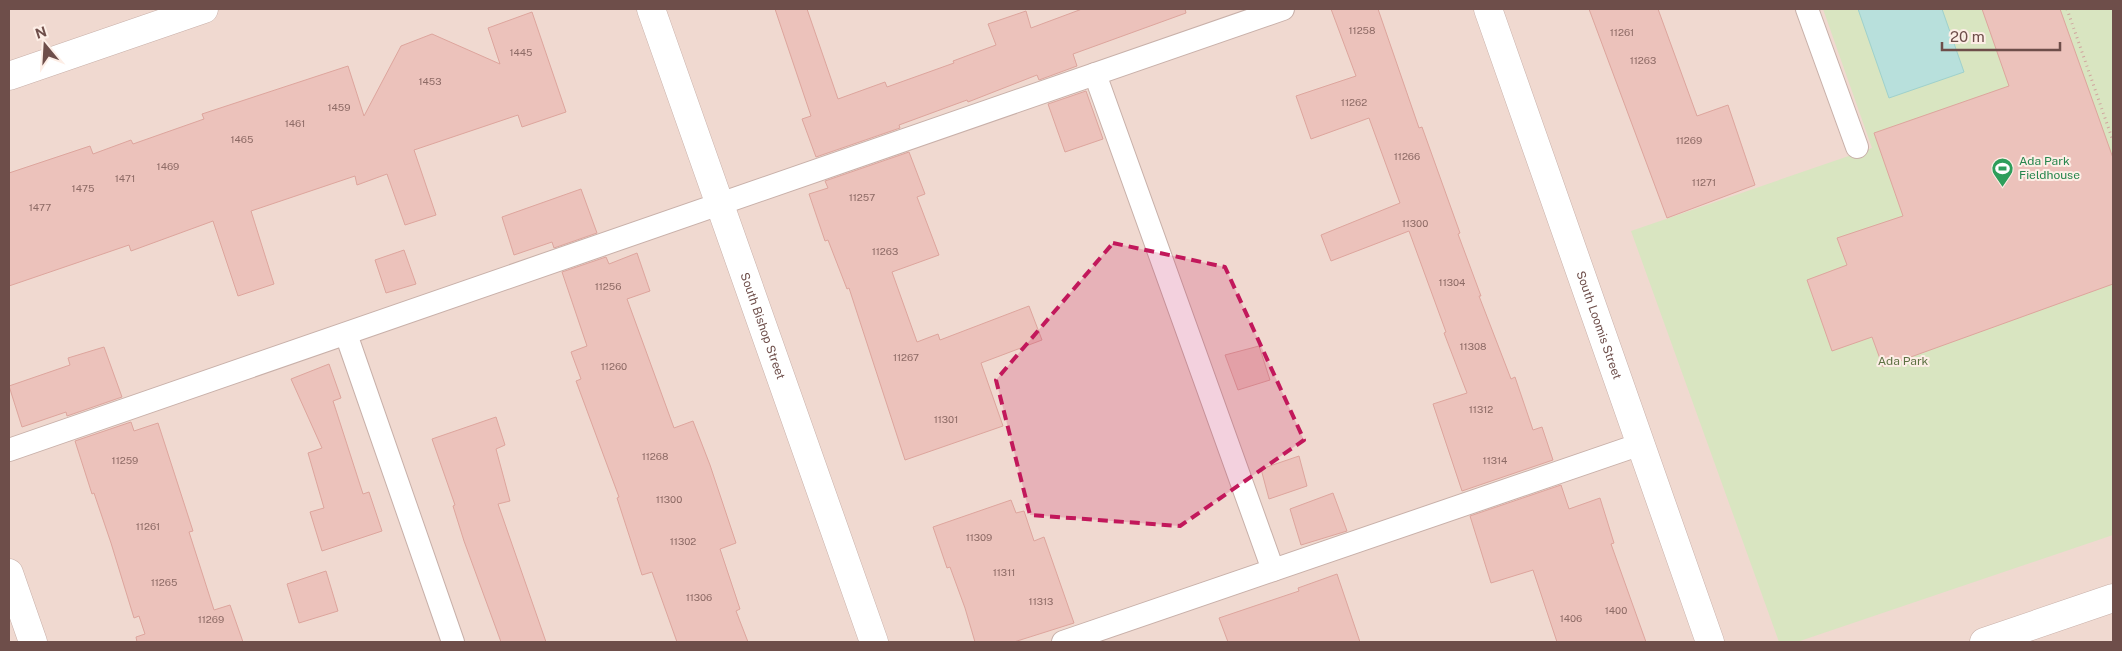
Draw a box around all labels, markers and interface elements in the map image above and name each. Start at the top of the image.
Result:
north arrow [20,20,70,70]
scale bar [1942,20,2060,52]
text: N [33,23,49,42]
house number: 11258 [1349,24,1375,36]
house number: 11261 [1610,26,1634,38]
text: 20 m [1950,28,1985,45]
house number: 1445 [510,46,532,58]
house number: 11263 [1630,54,1656,66]
house number: 1453 [419,75,441,87]
house number: 11262 [1341,96,1367,108]
house number: 1459 [328,101,350,113]
house number: 1461 [285,117,305,129]
house number: 1465 [231,133,254,145]
house number: 11269 [1676,134,1702,146]
house number: 11266 [1394,150,1420,162]
place label: Ada Park Fieldhouse [2019,154,2080,182]
sports icon: Ada Park Fieldhouse [1991,156,2015,187]
house number: 1469 [157,160,179,172]
house number: 1471 [115,172,135,184]
house number: 11271 [1692,176,1716,188]
house number: 1475 [72,182,94,194]
house number: 11257 [849,191,875,203]
house number: 1477 [29,201,51,213]
house number: 11300 [1402,217,1428,229]
house number: 11263 [872,245,898,257]
street label: South Loomis Street [1573,269,1624,382]
street label: South Bishop Street [737,271,788,381]
house number: 11304 [1439,276,1465,288]
house number: 11256 [595,280,621,292]
house number: 11308 [1460,340,1486,352]
house number: 11267 [893,351,919,363]
park label: Ada Park [1878,354,1929,368]
house number: 11260 [601,360,627,372]
house number: 11312 [1469,403,1493,415]
house number: 11301 [934,413,958,425]
house number: 11268 [642,450,668,462]
house number: 11259 [112,454,138,466]
house number: 11314 [1483,454,1507,466]
house number: 11300 [656,493,682,505]
house number: 11261 [136,520,160,532]
house number: 11309 [966,531,992,543]
house number: 11302 [670,535,696,547]
house number: 11311 [993,566,1015,578]
house number: 11265 [151,576,177,588]
house number: 11306 [686,591,712,603]
house number: 11313 [1029,595,1053,607]
house number: 1400 [1605,604,1627,616]
house number: 1406 [1560,612,1582,624]
house number: 11269 [198,613,224,625]

